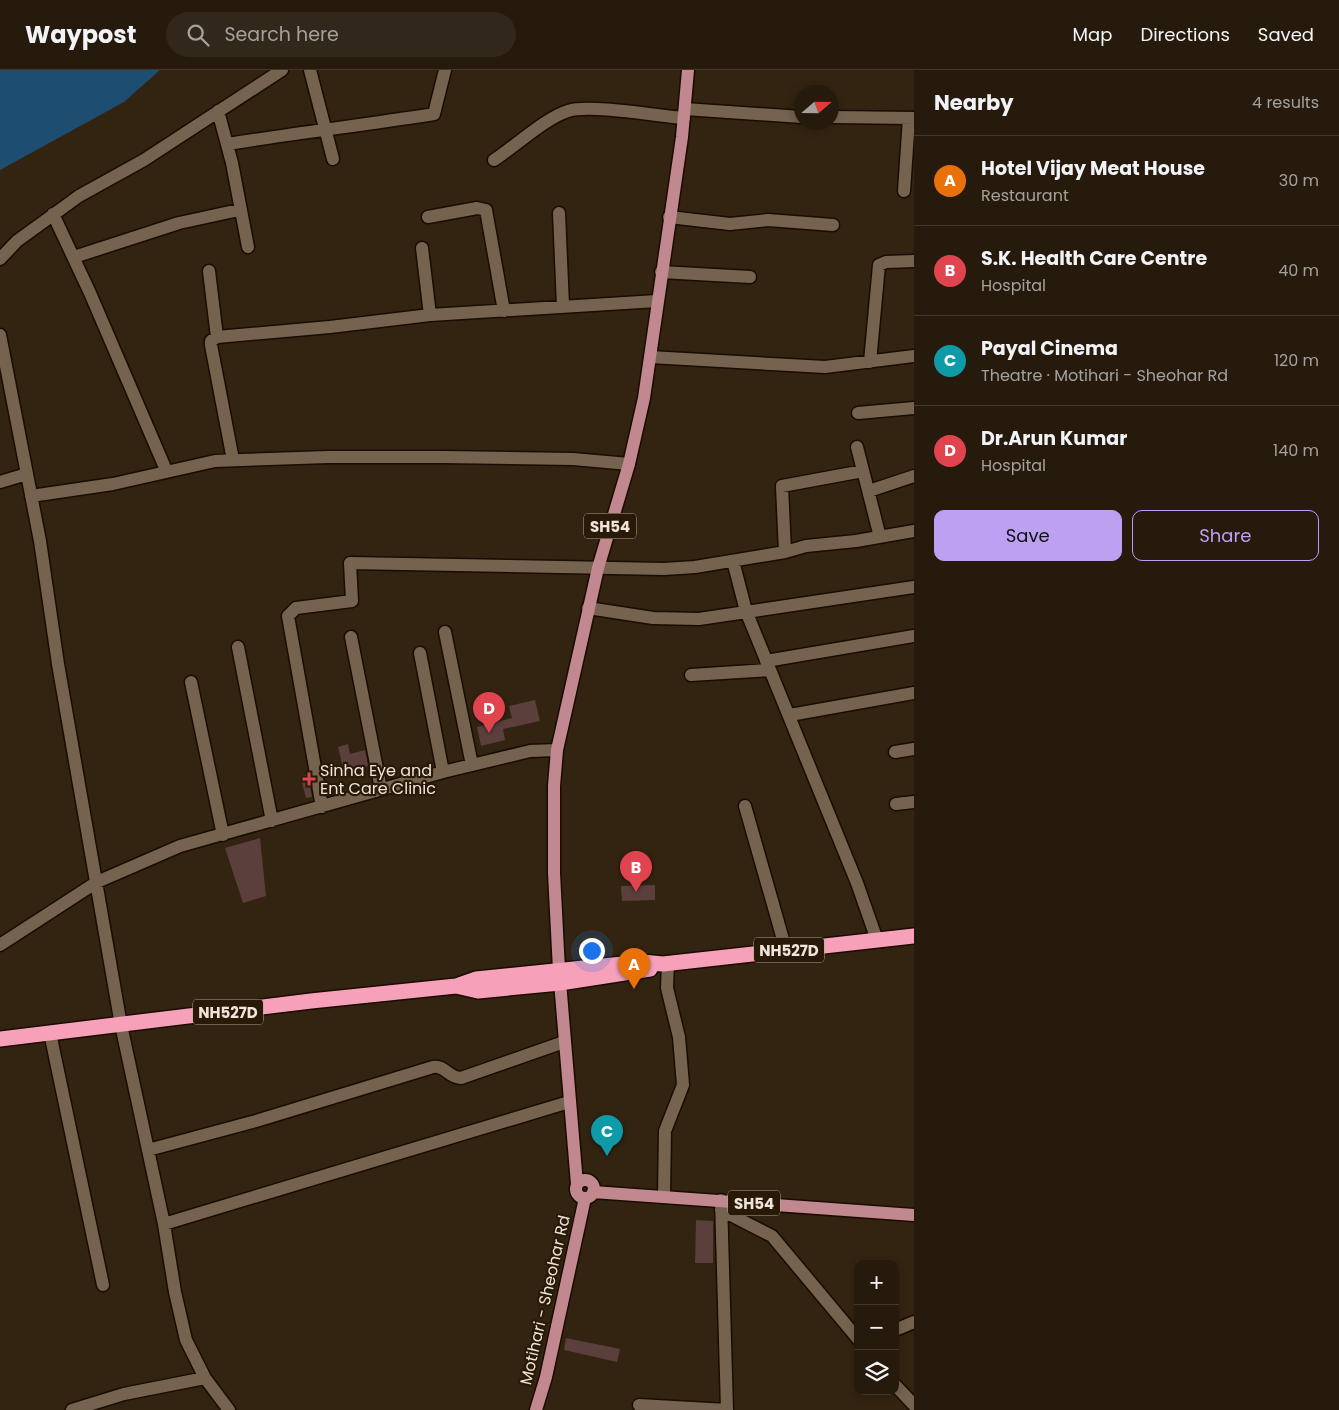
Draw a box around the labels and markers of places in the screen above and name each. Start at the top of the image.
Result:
pin: D [473,692,505,733]
place label: Sinha Eye and Ent Care Clinic [320,759,436,800]
marker: Sinha Eye and Ent Care Clinic [302,772,316,786]
pin: B [620,851,652,892]
pin: A [618,948,650,989]
pin: C [591,1115,623,1156]

